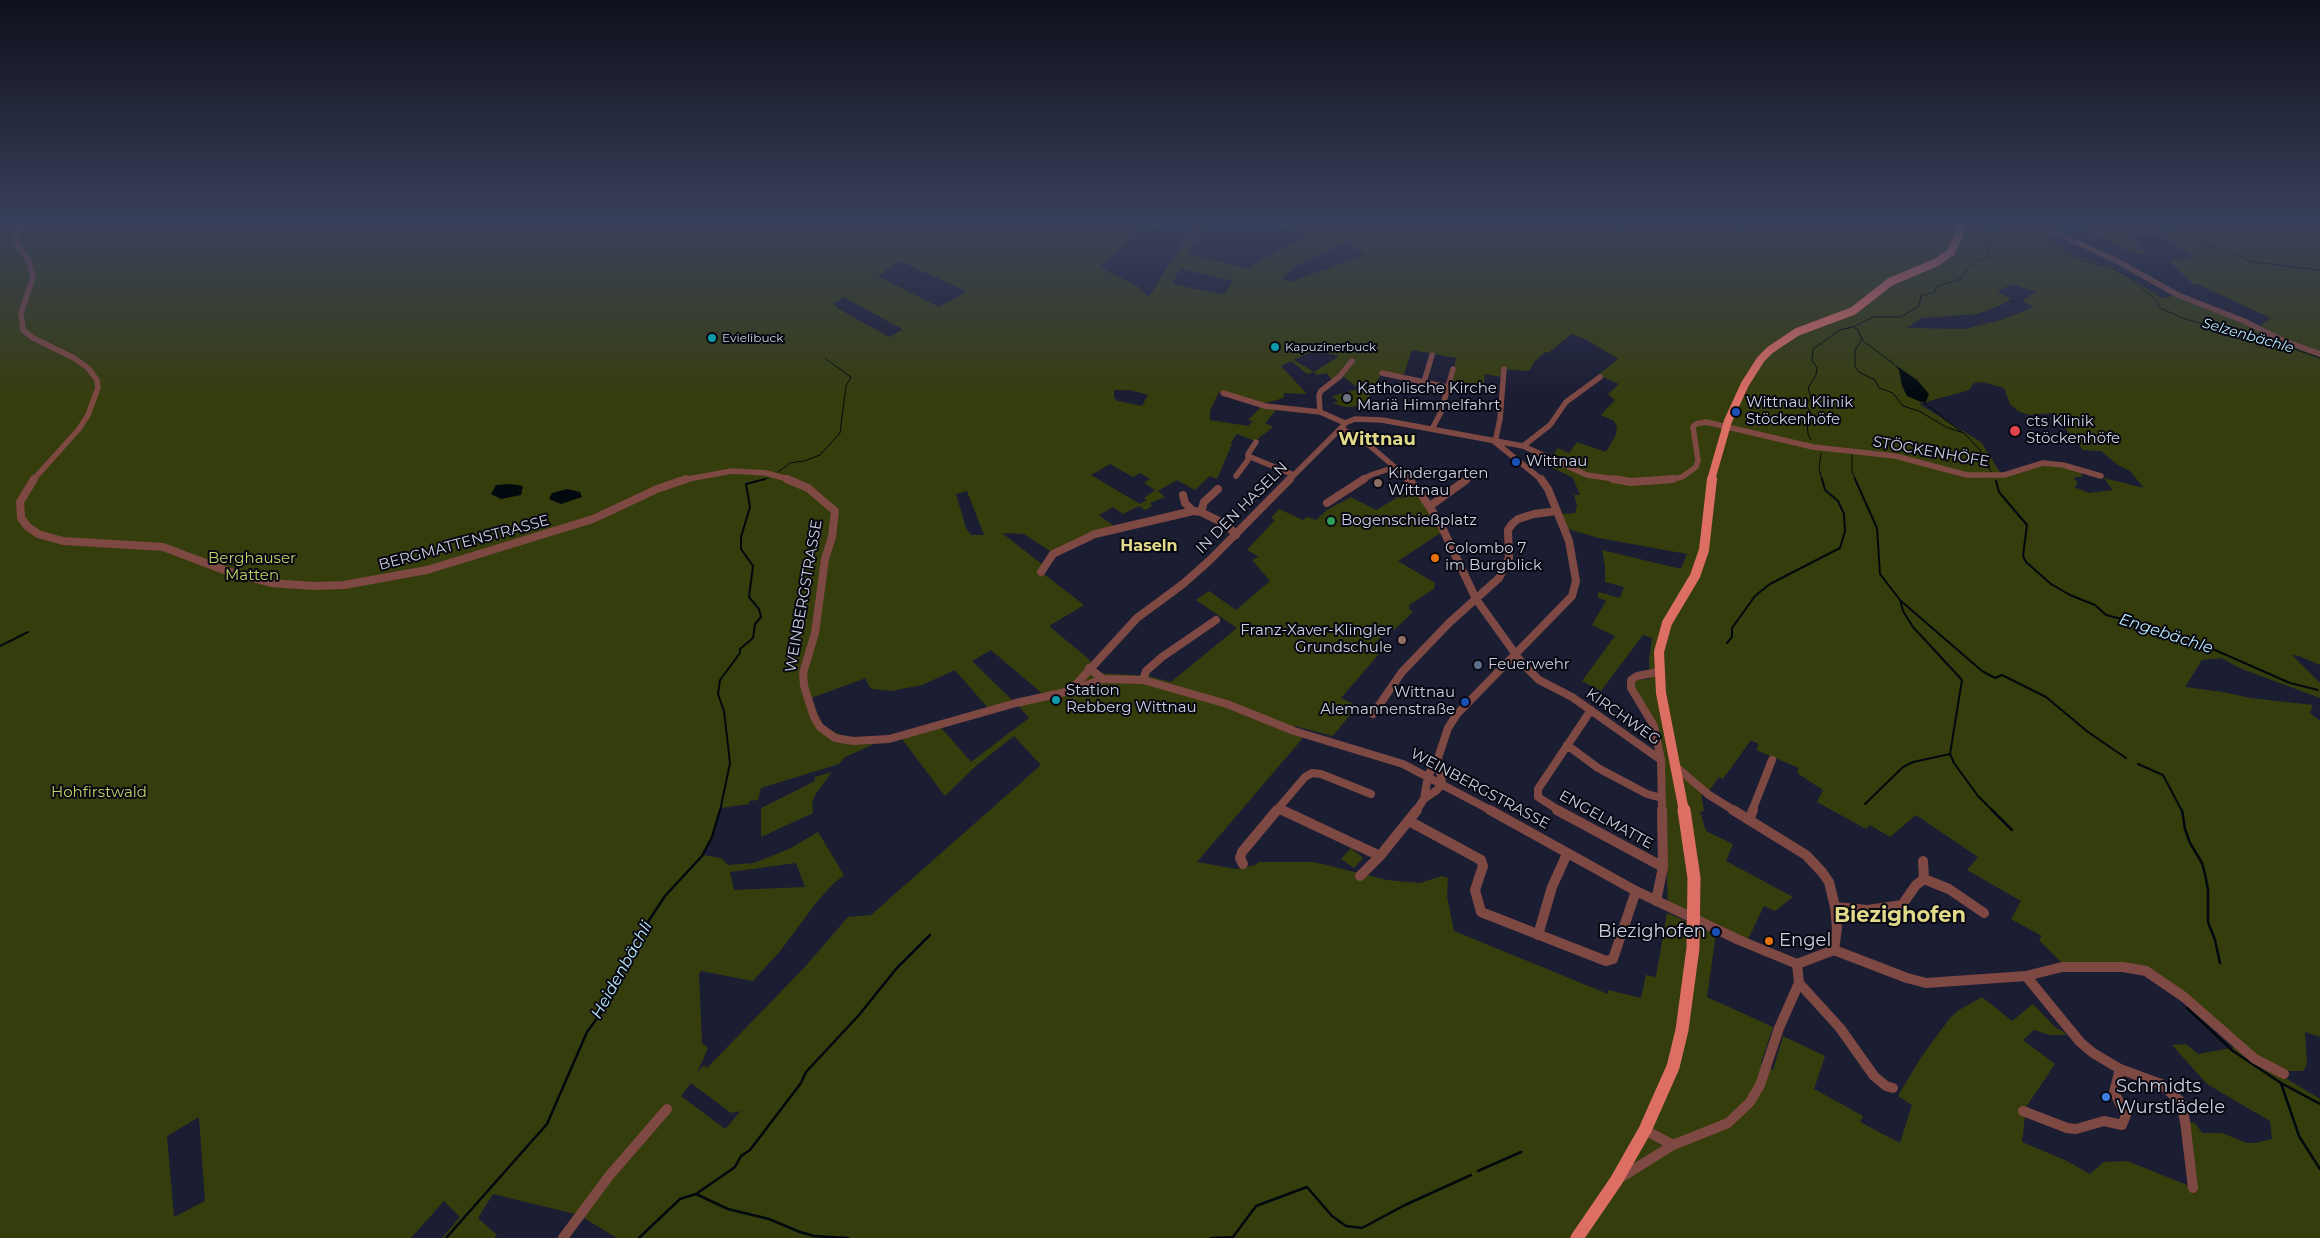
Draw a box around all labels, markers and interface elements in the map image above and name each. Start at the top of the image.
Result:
water label: Selzenbächle [2200,315,2296,357]
place label: Evielibuck [722,331,783,345]
marker: Evielibuck [706,332,718,344]
place label: Kapuzinerbuck [1285,340,1376,354]
marker: Kapuzinerbuck [1269,341,1281,353]
place label: Katholische Kirche Mariä Himmelfahrt [1357,380,1500,415]
marker: Katholische Kirche Mariä Himmelfahrt [1341,392,1353,404]
place label: Wittnau Klinik Stöckenhöfe [1746,394,1853,429]
marker: Wittnau Klinik Stöckenhöfe [1730,406,1742,418]
place label: cts Klinik Stöckenhöfe [2026,413,2120,448]
marker: cts Klinik Stöckenhöfe [2008,424,2022,438]
district label: Wittnau [1338,429,1416,451]
street label: STÖCKENHÖFE [1871,433,1991,471]
place label: Wittnau [1526,453,1587,471]
marker: Wittnau [1510,456,1522,468]
street label: IN DEN HASELN [1192,458,1292,558]
place label: Kindergarten Wittnau [1388,465,1488,500]
marker: Kindergarten Wittnau [1372,477,1384,489]
street label: BERGMATTENSTRASSE [377,512,551,574]
place label: Bogenschießplatz [1341,512,1477,530]
marker: Bogenschießplatz [1325,515,1337,527]
street label: WEINBERGSTRASSE [782,518,826,674]
district label: Haseln [1120,536,1178,556]
place label: Colombo 7 im Burgblick [1445,540,1542,575]
park label: Berghauser Matten [208,550,296,585]
marker: Colombo 7 im Burgblick [1429,552,1441,564]
water label: Engebächle [2117,610,2215,658]
place label: Franz-Xaver-Klingler Grundschule [1240,622,1392,657]
marker: Franz-Xaver-Klingler Grundschule [1396,634,1408,646]
place label: Feuerwehr [1488,656,1570,674]
marker: Feuerwehr [1472,659,1484,671]
place label: Station Rebberg Wittnau [1066,682,1197,717]
place label: Wittnau Alemannenstraße [1320,684,1455,719]
street label: KIRCHWEG [1582,685,1664,749]
marker: Station Rebberg Wittnau [1050,694,1062,706]
marker: Wittnau Alemannenstraße [1459,696,1471,708]
street label: WEINBERGSTRASSE [1407,745,1553,833]
park label: Hohfirstwald [51,784,147,802]
street label: ENGELMATTE [1556,787,1656,853]
district label: Biezighofen [1834,903,1966,929]
water label: Heidenbächli [587,918,657,1022]
place label: Biezighofen [1598,921,1706,943]
marker: Biezighofen [1710,926,1722,938]
place label: Engel [1779,930,1831,952]
marker: Engel [1763,935,1775,947]
place label: Schmidts Wurstlädele [2116,1076,2225,1118]
marker: Schmidts Wurstlädele [2100,1091,2112,1103]

